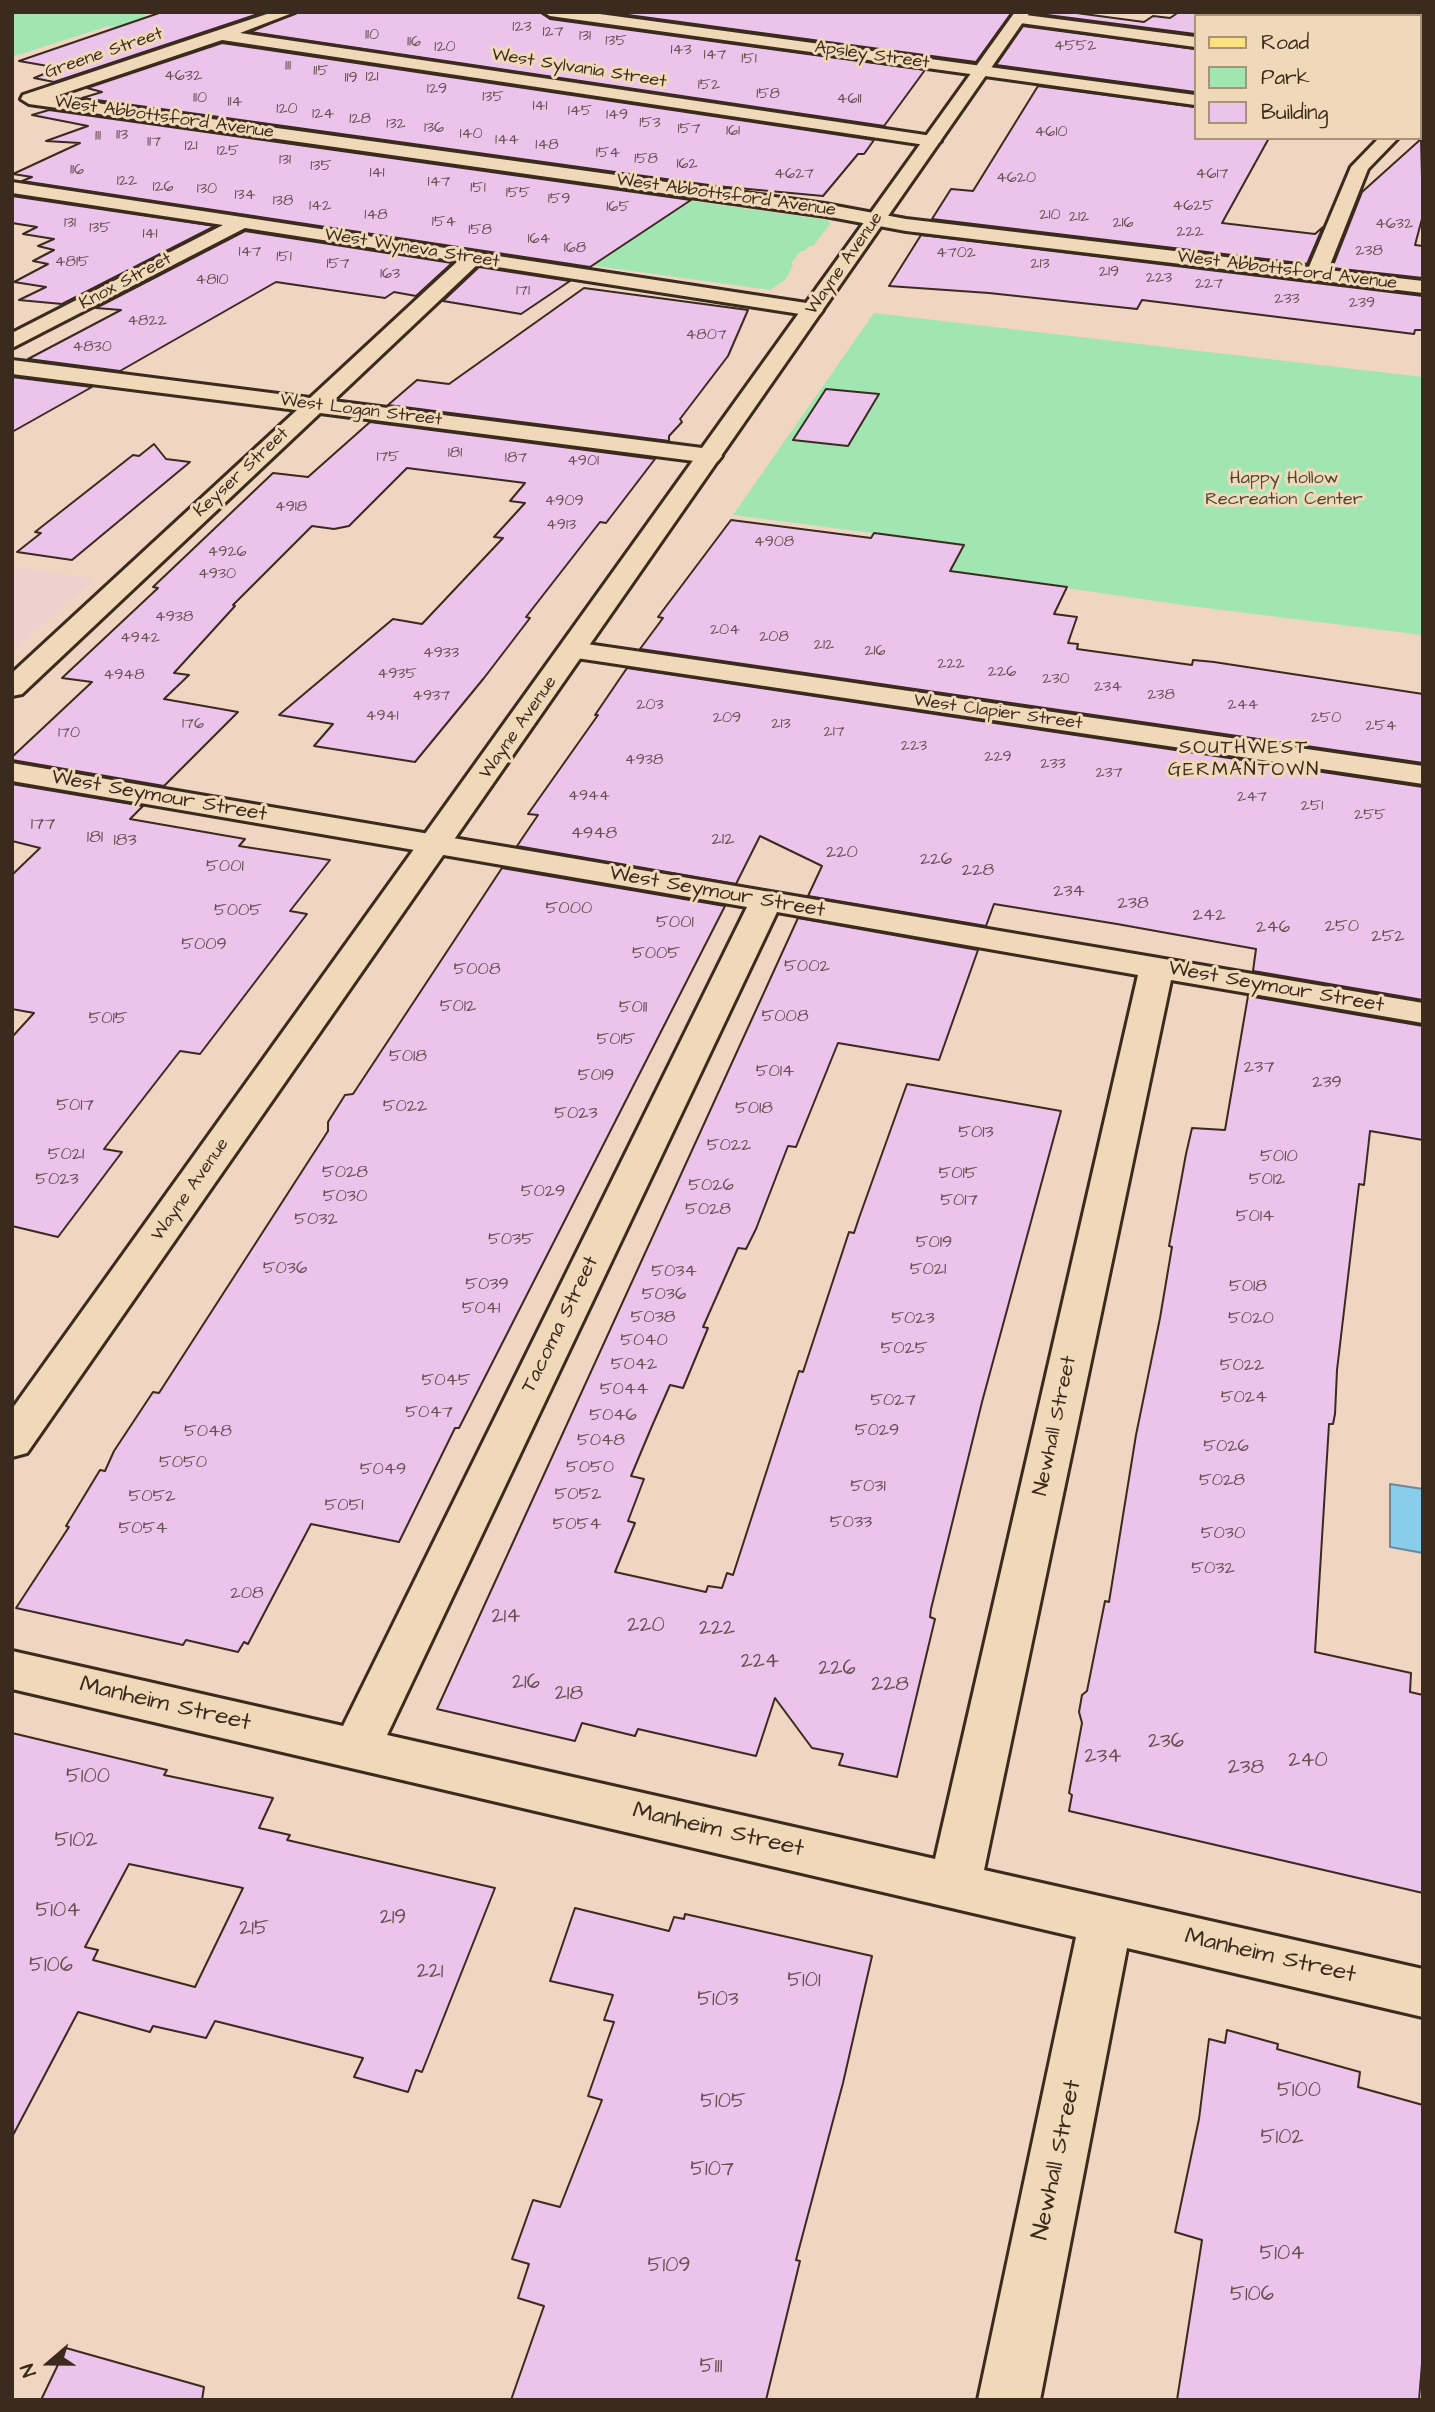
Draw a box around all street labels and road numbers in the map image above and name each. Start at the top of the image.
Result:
street label: Greene Street [42,24,166,84]
street label: Apsley Street [813,37,931,75]
street label: West Sylvania Street [490,45,668,93]
street label: West Abbottsford Avenue [53,92,275,144]
street label: West Abbottsford Avenue [615,170,837,222]
street label: Wayne Avenue [802,208,888,320]
street label: West Wyneva Street [323,224,501,274]
street label: West Abbottsford Avenue [1176,247,1398,295]
street label: Knox Street [76,249,176,315]
street label: West Logan Street [279,390,443,432]
street label: Keyser Street [190,424,294,522]
street label: Wayne Avenue [476,672,562,784]
street label: West Clapier Street [912,690,1084,736]
street label: West Seymour Street [49,766,269,828]
street label: West Seymour Street [607,862,827,924]
street label: West Seymour Street [1166,957,1386,1019]
street label: Wayne Avenue [148,1134,234,1246]
street label: Tacoma Street [517,1252,605,1398]
street label: Newhall Street [1029,1354,1083,1498]
street label: Manheim Street [77,1671,253,1739]
street label: Manheim Street [630,1797,806,1865]
street label: Manheim Street [1182,1923,1358,1991]
street label: Newhall Street [1027,2077,1089,2243]

